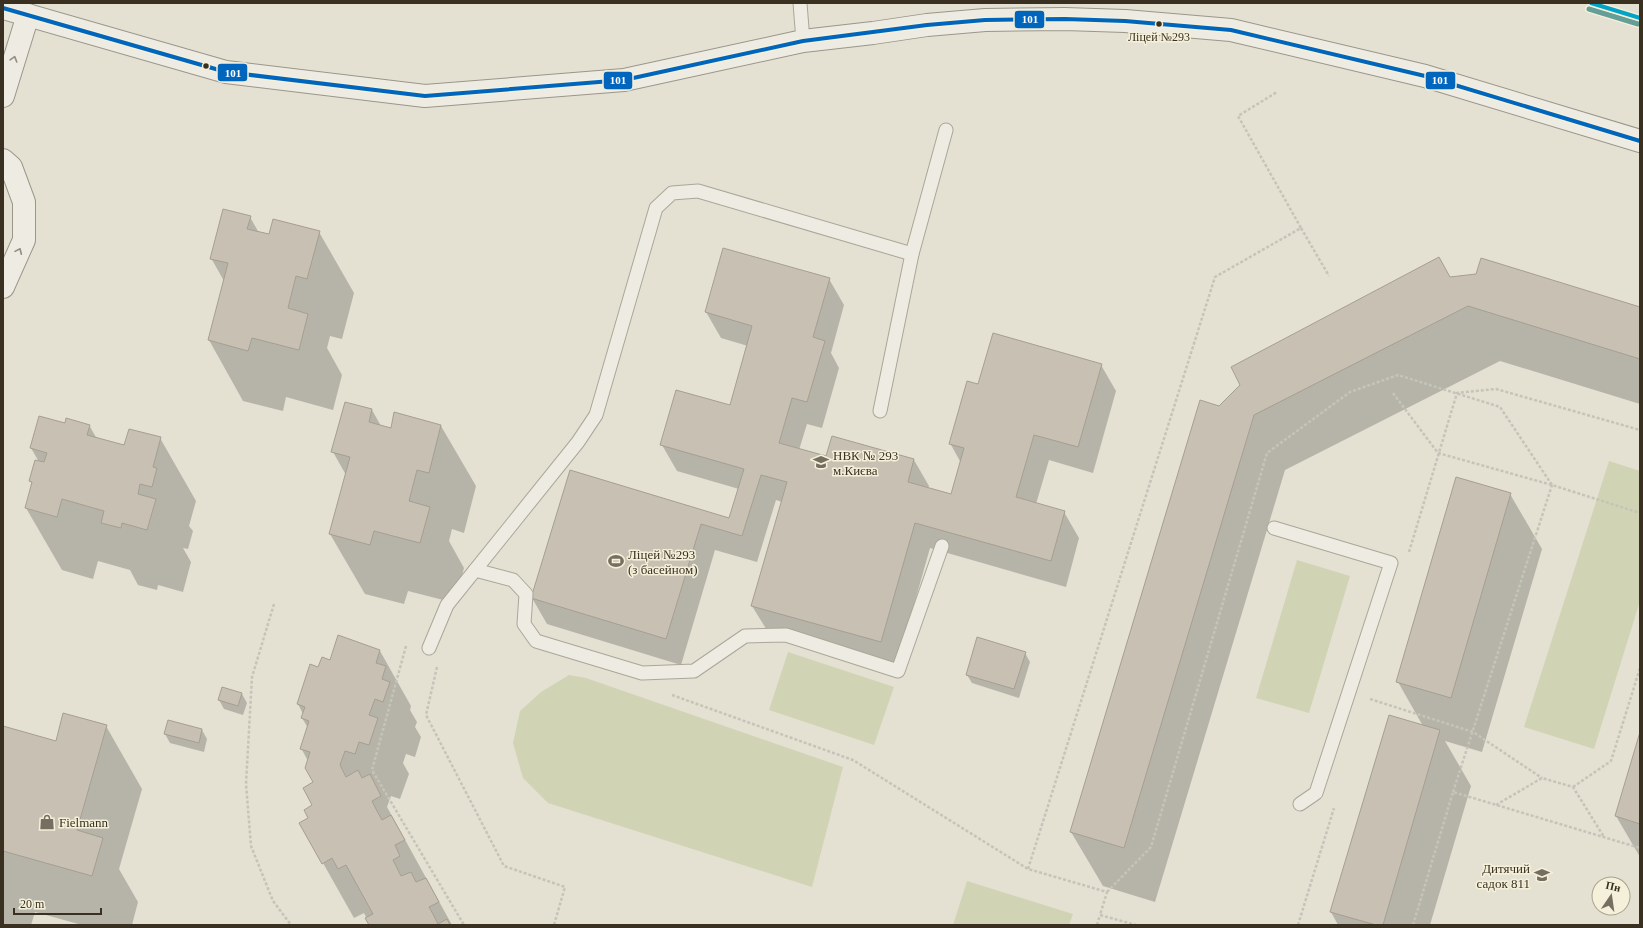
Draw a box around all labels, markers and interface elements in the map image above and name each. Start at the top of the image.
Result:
line badge: 101 [1014,10,1045,29]
text: 101 [1022,13,1038,25]
marker: Ліцей №293 [1154,19,1164,29]
place label: Ліцей №293 [1128,30,1190,44]
one-way arrow [9,56,18,63]
unlabelled marker [201,61,211,71]
line badge: 101 [217,63,248,82]
text: 101 [225,67,241,79]
line badge: 101 [603,71,633,90]
line badge: 101 [1425,71,1456,90]
text: 101 [610,74,626,86]
text: 101 [1432,74,1448,86]
one-way arrow [14,248,22,255]
place label: НВК № 293 м.Києва [833,448,898,478]
school or university icon: НВК № 293 м.Києва [812,453,830,471]
place label: Ліцей №293 (з басейном) [628,547,698,577]
sports icon: Ліцей №293 (з басейном) [607,552,625,570]
shop icon: Fielmann [38,813,56,831]
place label: Fielmann [59,815,109,830]
place label: Дитячий садок 811 [1477,861,1530,891]
school or university icon: Дитячий садок 811 [1533,866,1551,884]
north arrow [1591,876,1631,916]
text: Пн [1605,879,1622,894]
scale bar [14,890,101,916]
text: 20 m [20,897,45,911]

